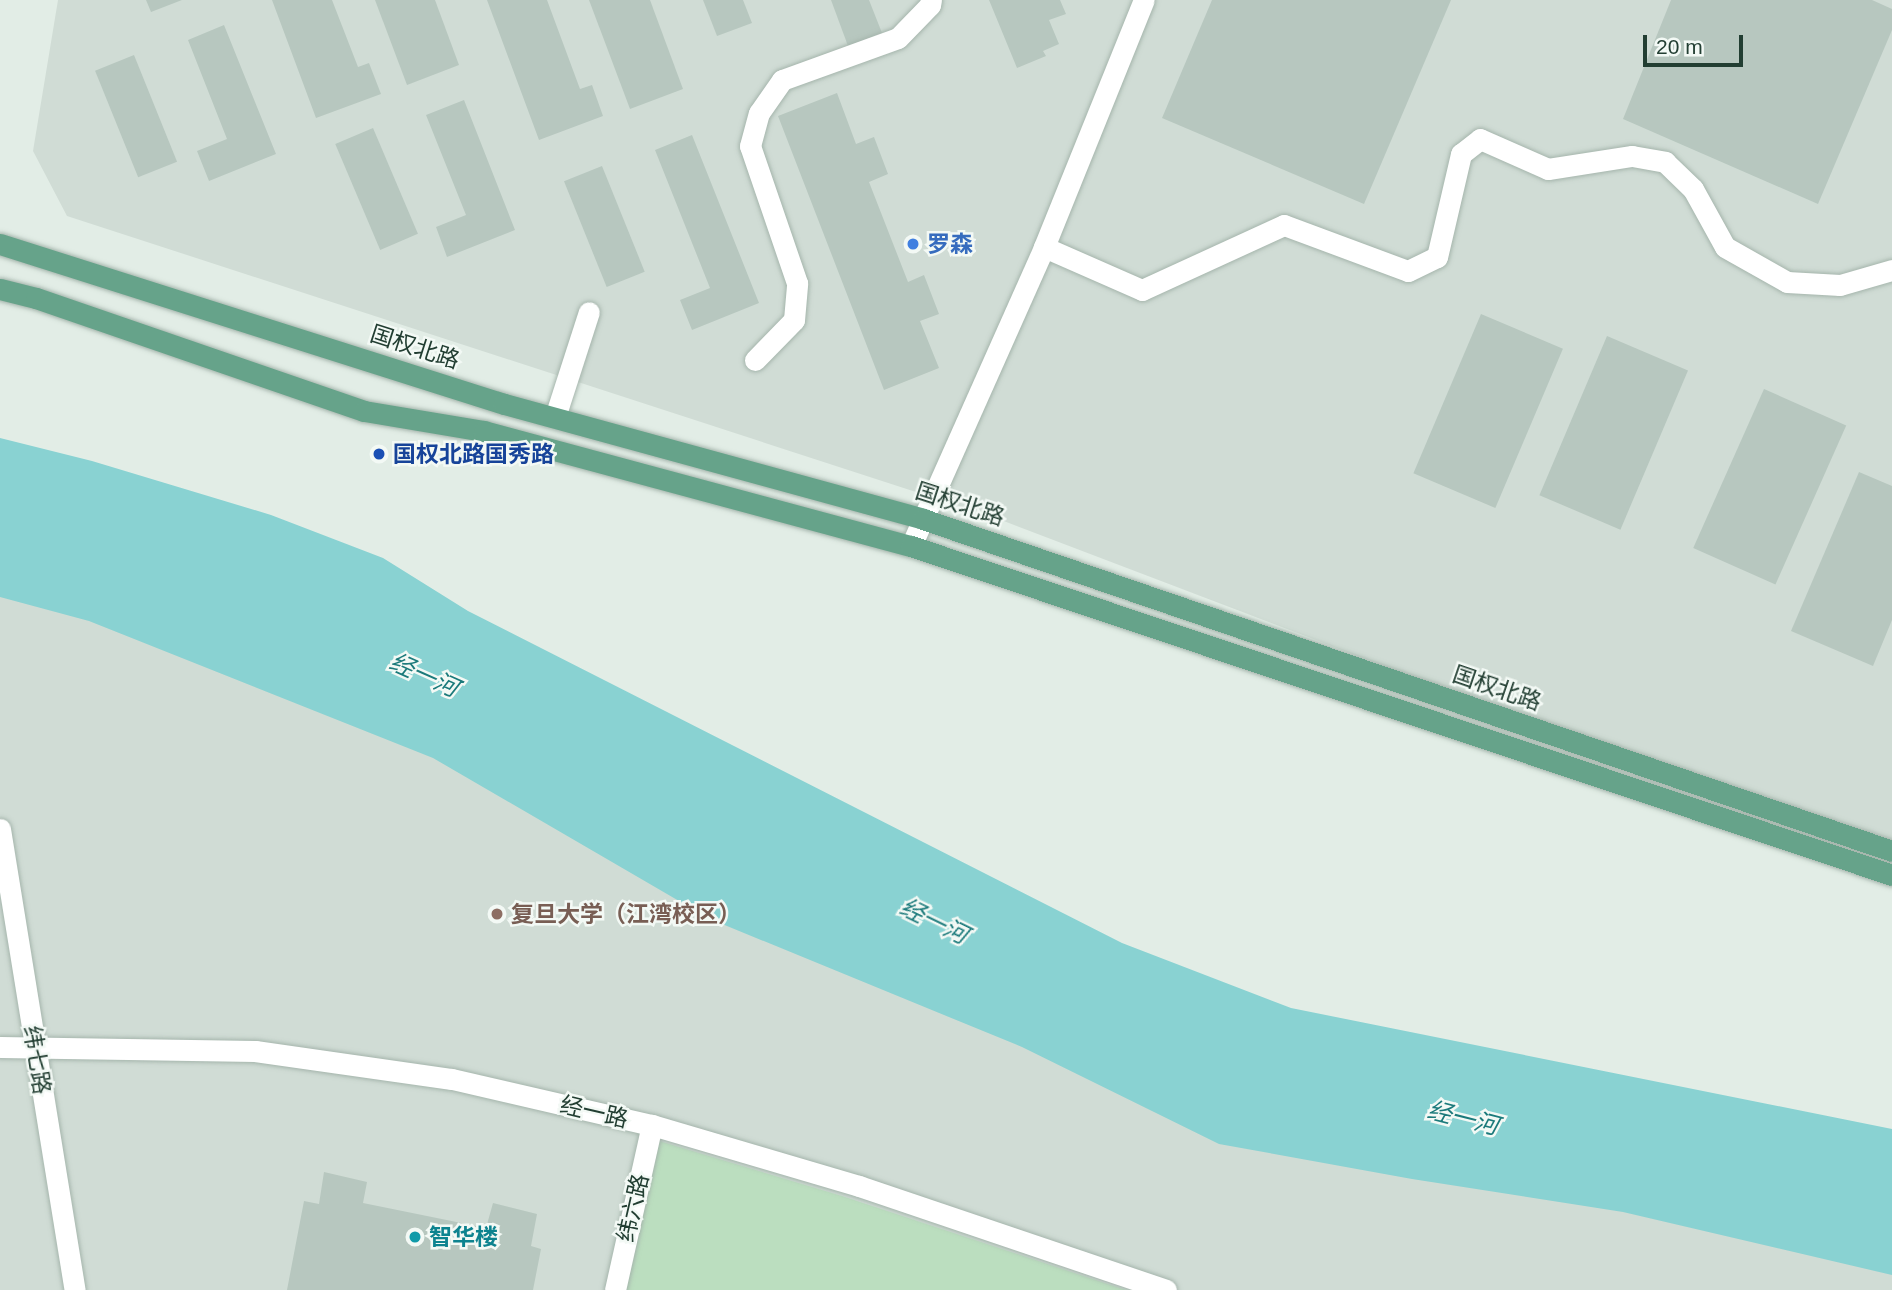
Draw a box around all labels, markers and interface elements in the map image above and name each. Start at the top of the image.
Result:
scale bar [1647,21,1747,65]
text: 20 m [1656,35,1703,58]
place label: 罗森 [927,230,973,258]
marker: 罗森 [905,236,921,252]
street label: 国权北路 [367,320,463,374]
place label: 国权北路国秀路 [393,440,554,468]
marker: 国权北路国秀路 [371,446,387,462]
street label: 国权北路 [912,477,1008,531]
water label: 经一河 [385,647,463,703]
street label: 国权北路 [1449,660,1545,716]
water label: 经一河 [895,892,973,950]
place label: 复旦大学（江湾校区） [511,900,741,928]
marker: 复旦大学（江湾校区） [489,906,505,922]
street label: 纬七路 [18,1024,56,1096]
street label: 经一路 [557,1091,631,1133]
water label: 经一河 [1425,1095,1501,1141]
street label: 纬六路 [612,1171,654,1245]
place label: 智华楼 [429,1223,498,1251]
marker: 智华楼 [407,1229,423,1245]

